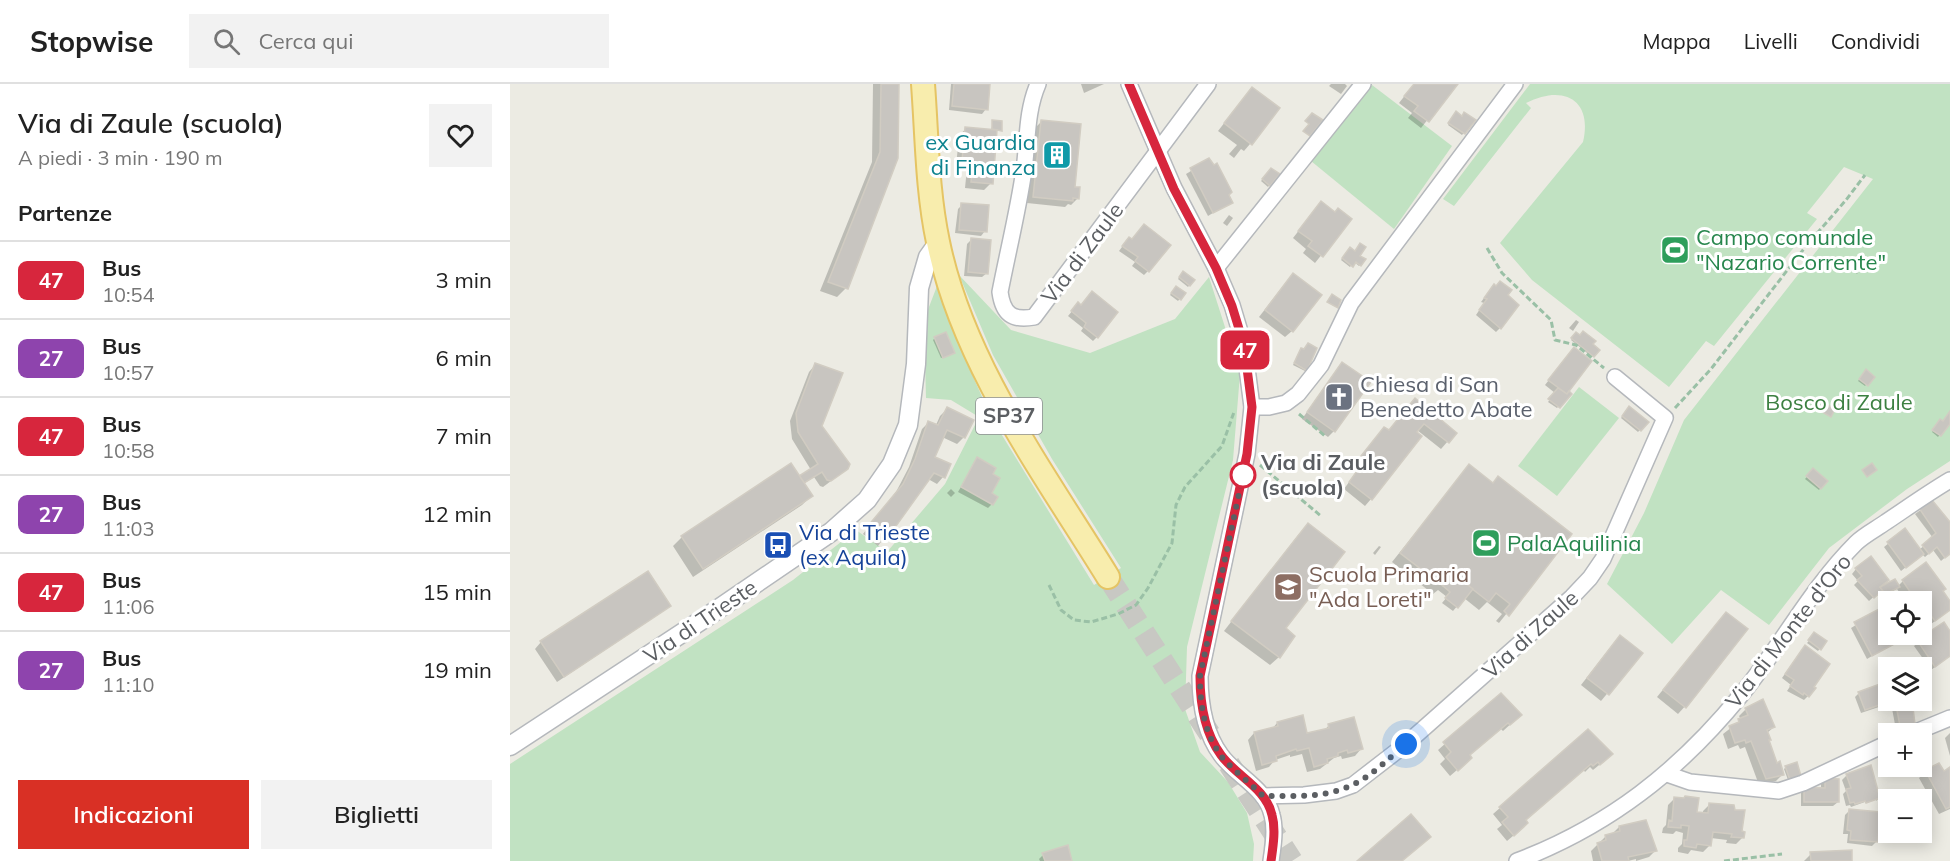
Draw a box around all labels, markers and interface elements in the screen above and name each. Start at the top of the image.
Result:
search box [189,14,609,68]
text: Stopwise [30,24,153,59]
icon: search [210,25,243,58]
text: Cerca qui [258,27,353,55]
text: Mappa [1642,28,1711,54]
text: Livelli [1744,28,1798,54]
text: Condividi [1831,28,1920,54]
button: heart [429,104,492,167]
text: Via di Zaule (scuola) [18,105,284,140]
place label: ex Guardia di Finanza [925,128,1036,181]
building icon: ex Guardia di Finanza [1041,139,1073,171]
text: A piedi · 3 min · 190 m [18,145,222,170]
street label: Via di Zaule [1035,197,1129,309]
text: Partenze [18,199,112,227]
place label: Campo comunale "Nazario Corrente" [1696,223,1886,276]
sports icon: Campo comunale "Nazario Corrente" [1659,234,1691,266]
text: Bus [102,254,141,282]
text: 3 min [436,266,492,294]
text: 47 [38,267,64,293]
text: 10:54 [102,282,155,307]
line badge: 47 [1218,330,1272,370]
text: Bus [102,332,141,360]
text: 47 [1232,337,1258,363]
text: 6 min [436,344,492,372]
text: 27 [38,345,64,371]
text: 10:57 [102,360,155,385]
place label: Chiesa di San Benedetto Abate [1360,370,1532,423]
church icon: Chiesa di San Benedetto Abate [1323,381,1355,413]
park label: Bosco di Zaule [1765,388,1913,416]
road number: SP37 [976,398,1042,434]
text: Bus [102,410,141,438]
text: 7 min [436,422,492,450]
text: 47 [38,423,64,449]
text: 10:58 [102,438,155,463]
place label: Via di Zaule (scuola) [1260,448,1385,501]
marker: Via di Zaule (scuola) [1230,462,1256,488]
text: Bus [102,488,141,516]
text: 12 min [422,500,492,528]
text: 27 [38,501,64,527]
text: 11:03 [102,516,155,541]
place label: Via di Trieste (ex Aquila) [799,518,930,571]
sports icon: PalaAquilinia [1470,527,1502,559]
bus stop icon: Via di Trieste (ex Aquila) [762,529,794,561]
place label: PalaAquilinia [1507,529,1641,557]
street label: Via di Monte d'Oro [1719,548,1857,714]
place label: Scuola Primaria "Ada Loreti" [1309,560,1469,613]
text: Bus [102,566,141,594]
school or university icon: Scuola Primaria "Ada Loreti" [1272,571,1304,603]
street label: Via di Trieste [638,573,762,669]
text: 15 min [422,578,492,606]
text: 47 [38,579,64,605]
street label: Via di Zaule [1476,584,1584,684]
map controls [1878,591,1932,843]
button: locate [1878,591,1932,645]
text: 11:06 [102,594,155,619]
text: Bus [102,644,141,672]
text: 19 min [422,656,492,684]
text: 27 [38,657,64,683]
button: layers [1878,657,1932,711]
text: 11:10 [102,672,155,697]
button: + [1878,723,1932,777]
your location [1391,729,1421,759]
button: Indicazioni [18,780,249,849]
button: Biglietti [261,780,492,849]
button: − [1878,789,1932,843]

